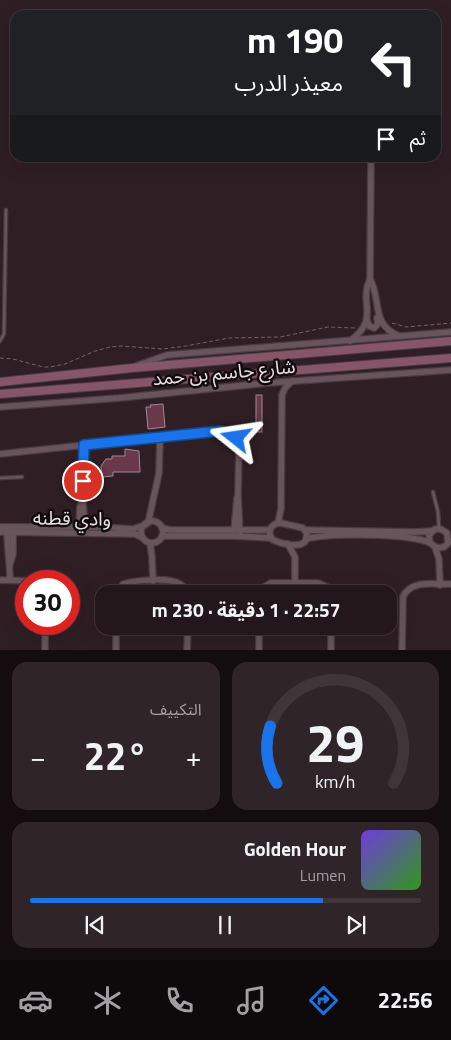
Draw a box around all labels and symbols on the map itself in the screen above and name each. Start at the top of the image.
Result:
street label: شارع جاسم بن حمد [151,351,297,393]
position arrow [209,411,261,463]
pin [62,460,104,502]
street label: وادي قطنه [33,502,111,534]
speed limit sign: 30 [15,570,80,635]

